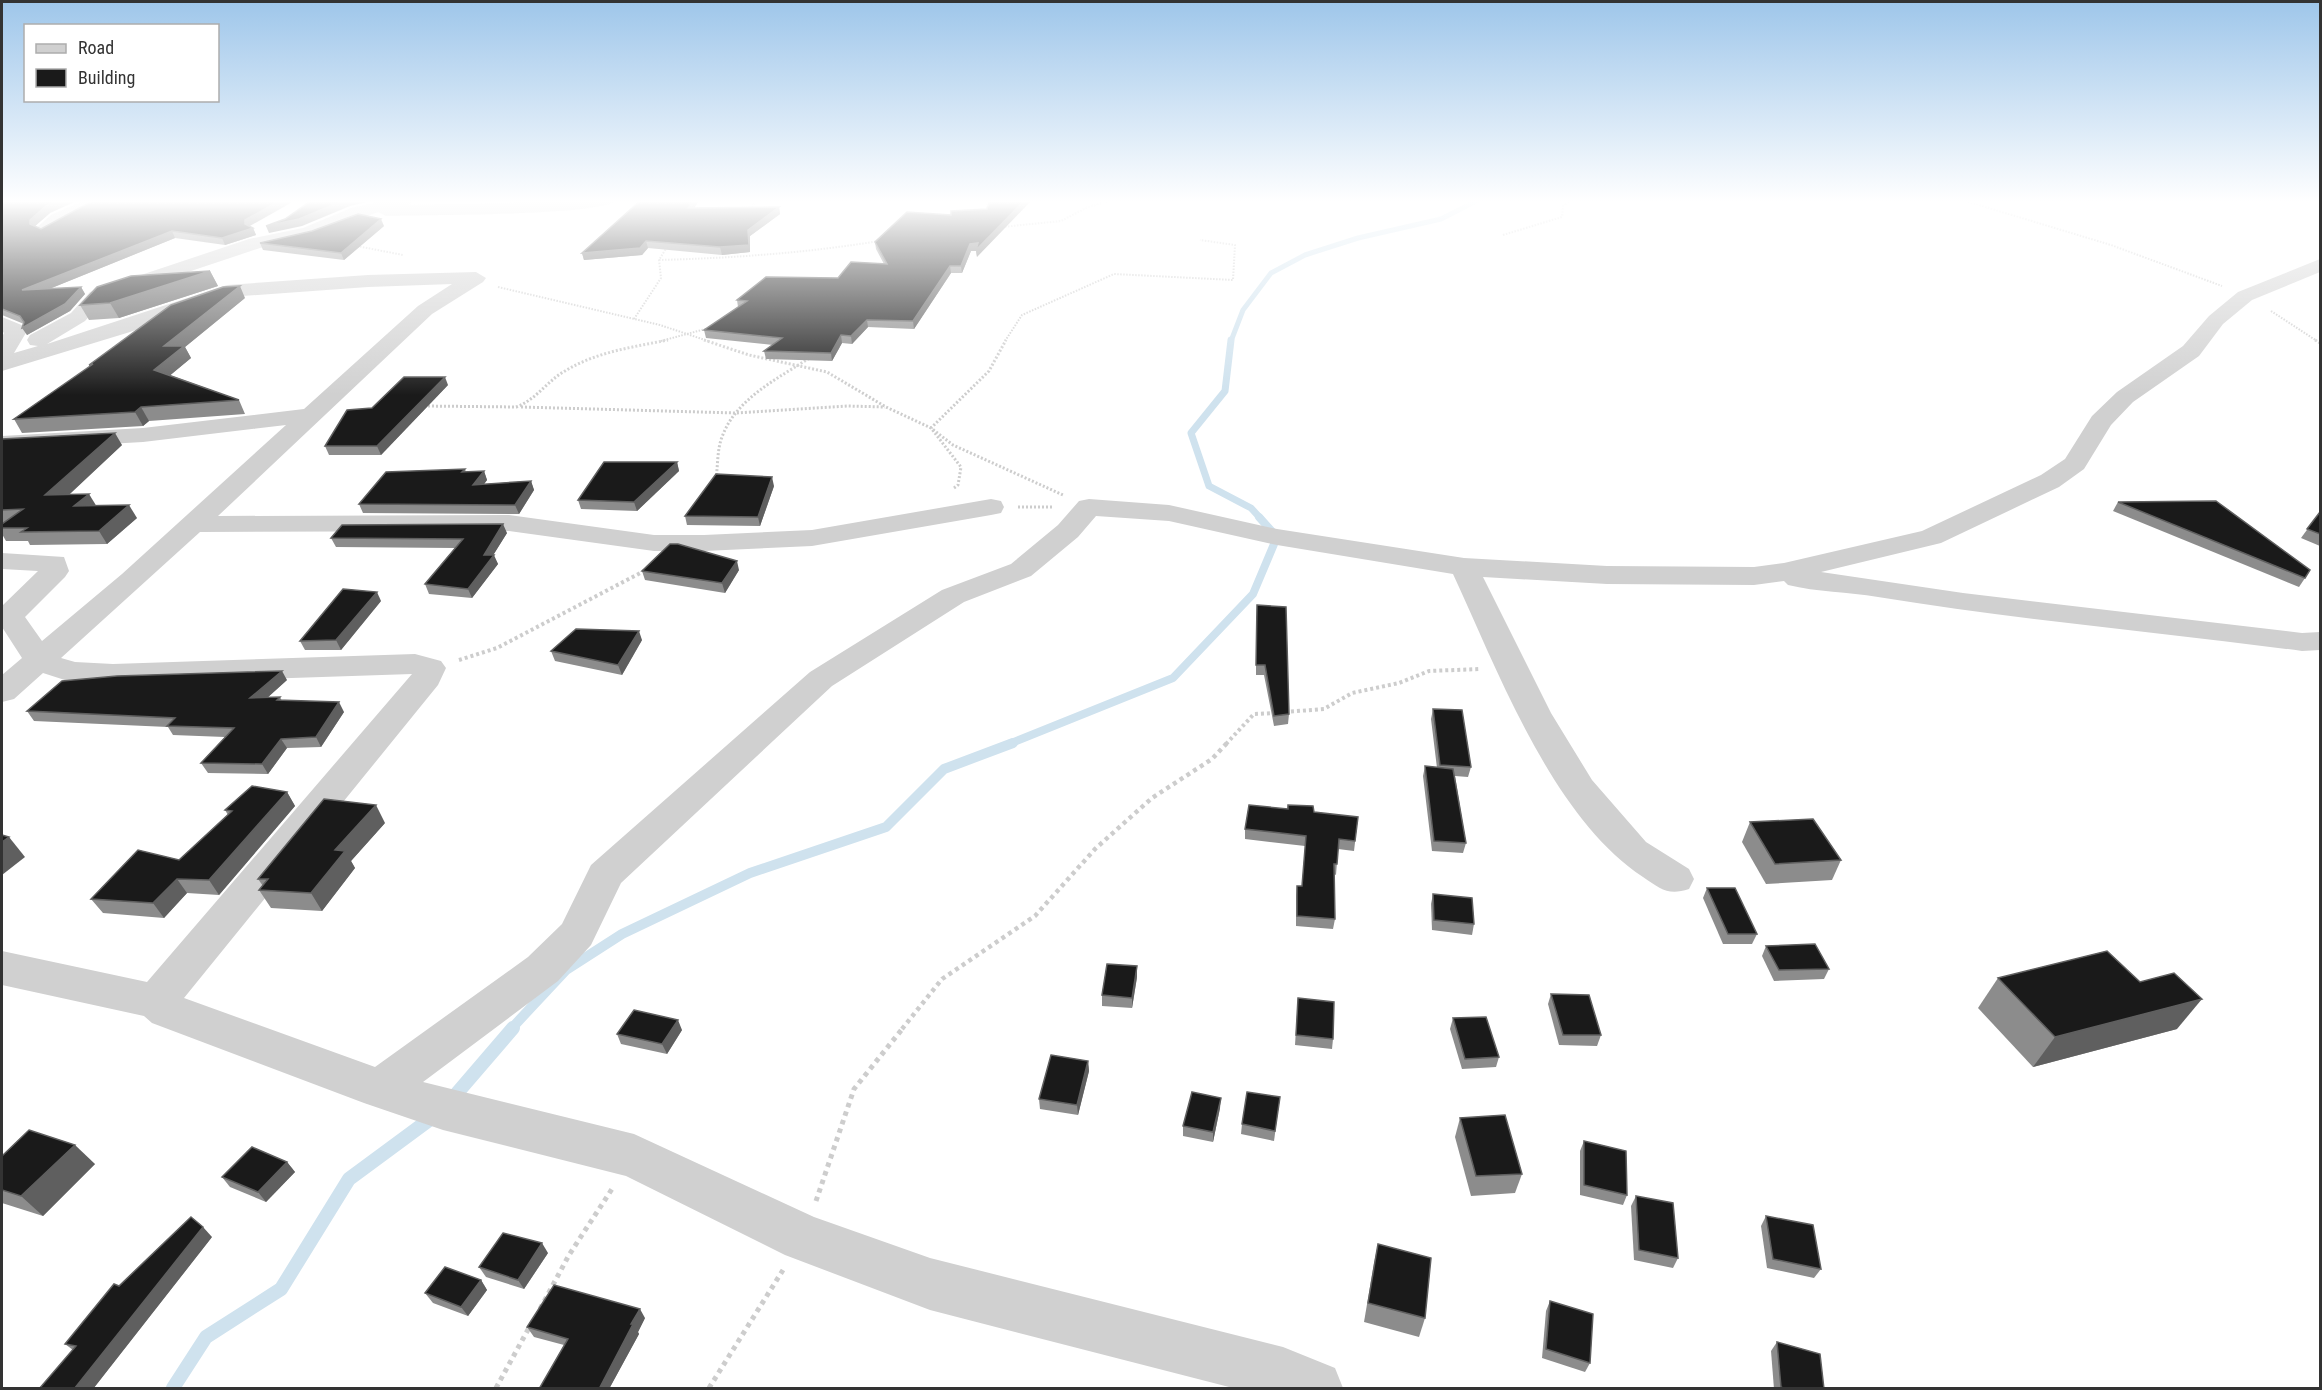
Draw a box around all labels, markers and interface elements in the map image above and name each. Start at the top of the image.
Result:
legend [24,24,219,102]
text: Road [78,37,114,58]
text: Building [78,67,135,88]

